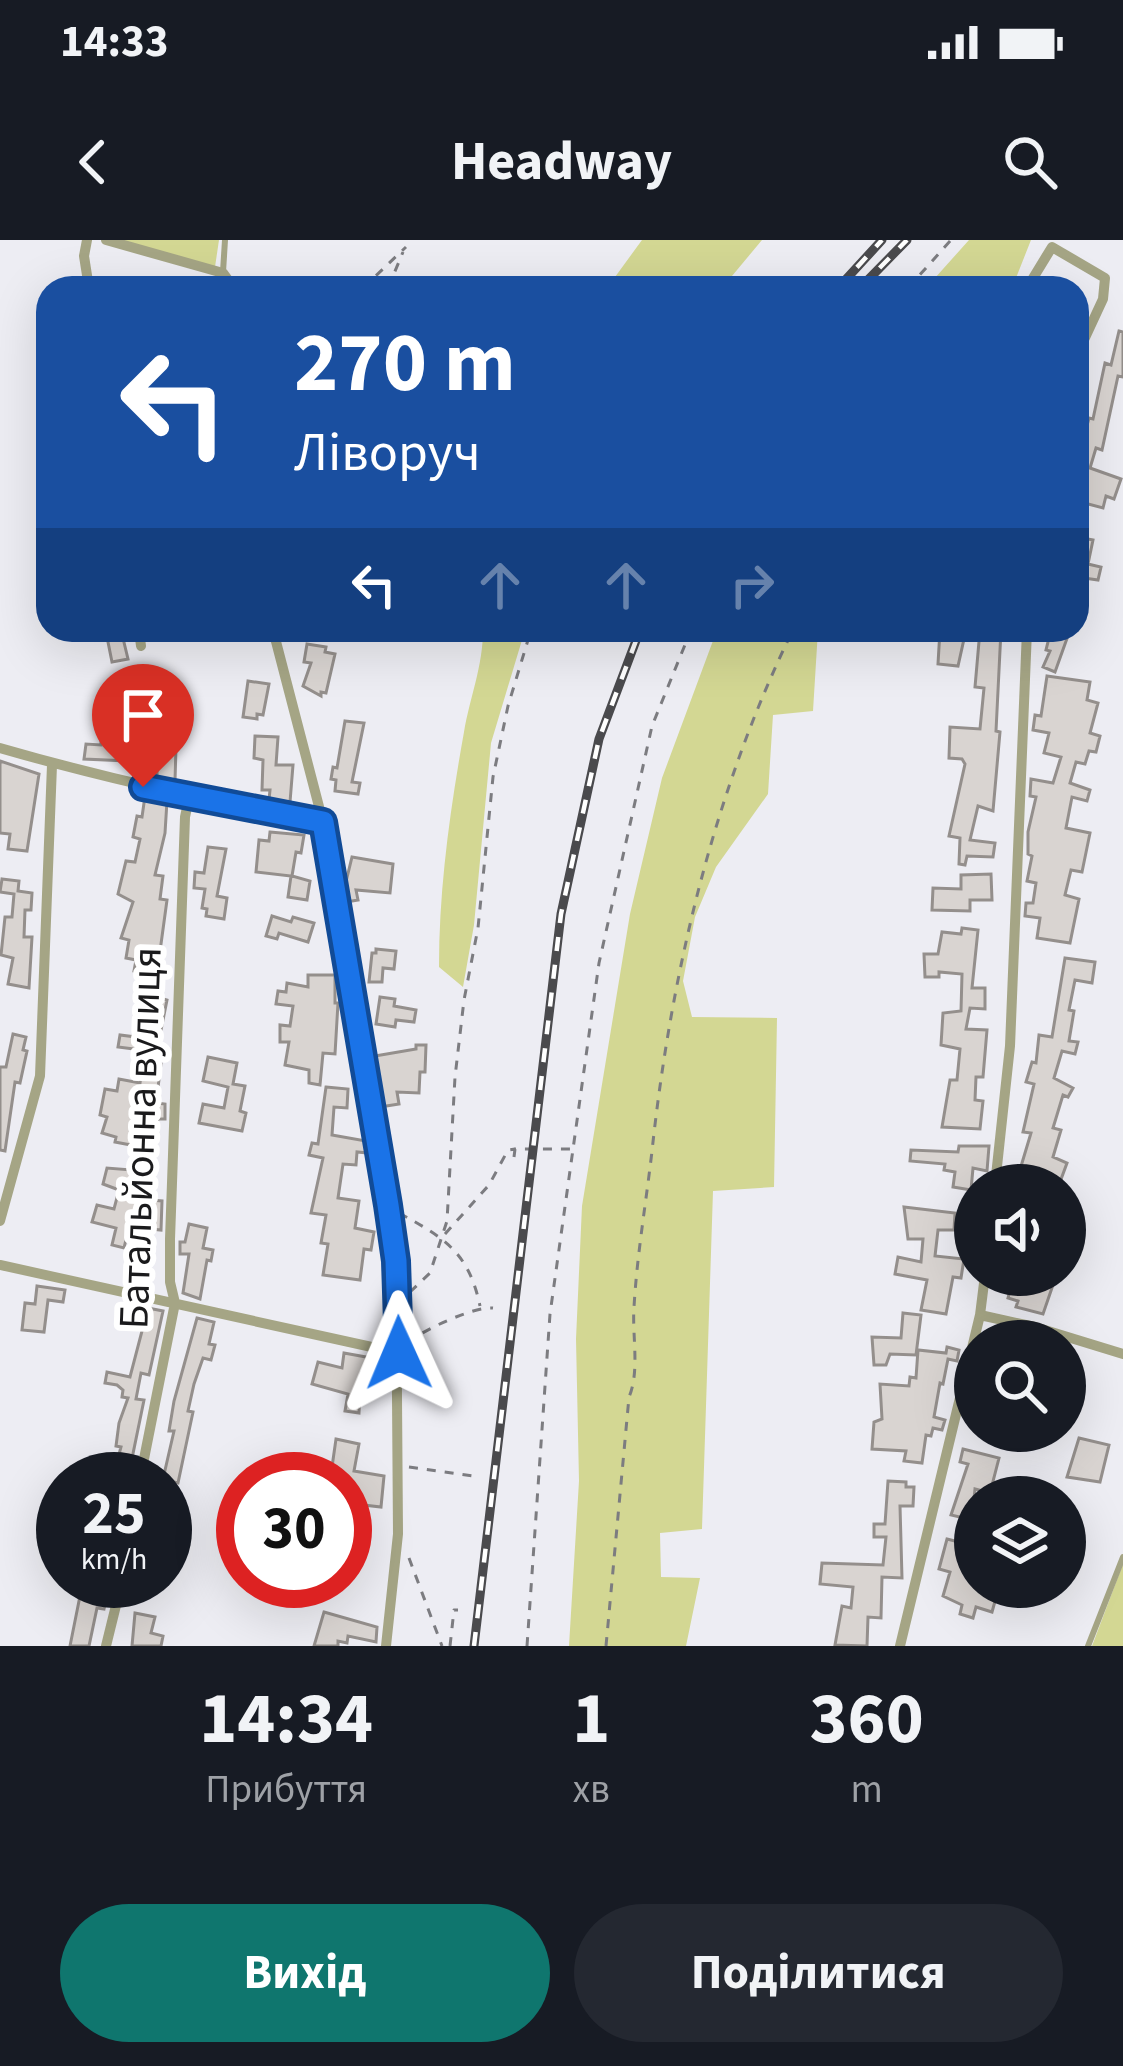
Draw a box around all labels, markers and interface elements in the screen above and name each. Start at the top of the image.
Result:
text: 14:33 [60,10,169,74]
text: Headway [451,124,672,201]
icon: back [60,129,126,195]
icon: search [997,129,1063,195]
text: 270 m [294,304,516,424]
icon: left [96,324,252,480]
text: Ліворуч [294,415,481,492]
icon: left [341,552,407,618]
icon: ahead [467,552,533,618]
icon: ahead [593,552,659,618]
icon: right [719,552,785,618]
pin [92,664,194,787]
icon: arrive [110,682,176,748]
street label: Батальйонна вулиця [104,946,178,1330]
map controls [954,1164,1086,1608]
button: sound [954,1164,1086,1296]
position arrow [336,1290,462,1416]
button: search [954,1320,1086,1452]
speed limit sign: 30 [216,1452,372,1608]
text: 25 [82,1472,146,1557]
button: layers [954,1476,1086,1608]
text: km/h [81,1538,147,1581]
text: 14:34 [199,1668,373,1771]
text: 1 [572,1668,610,1771]
text: 360 [810,1668,924,1771]
text: Прибуття [205,1762,367,1818]
text: хв [573,1762,610,1818]
text: m [850,1762,883,1818]
button: Вихід [60,1904,550,2042]
button: Поділитися [574,1904,1063,2042]

